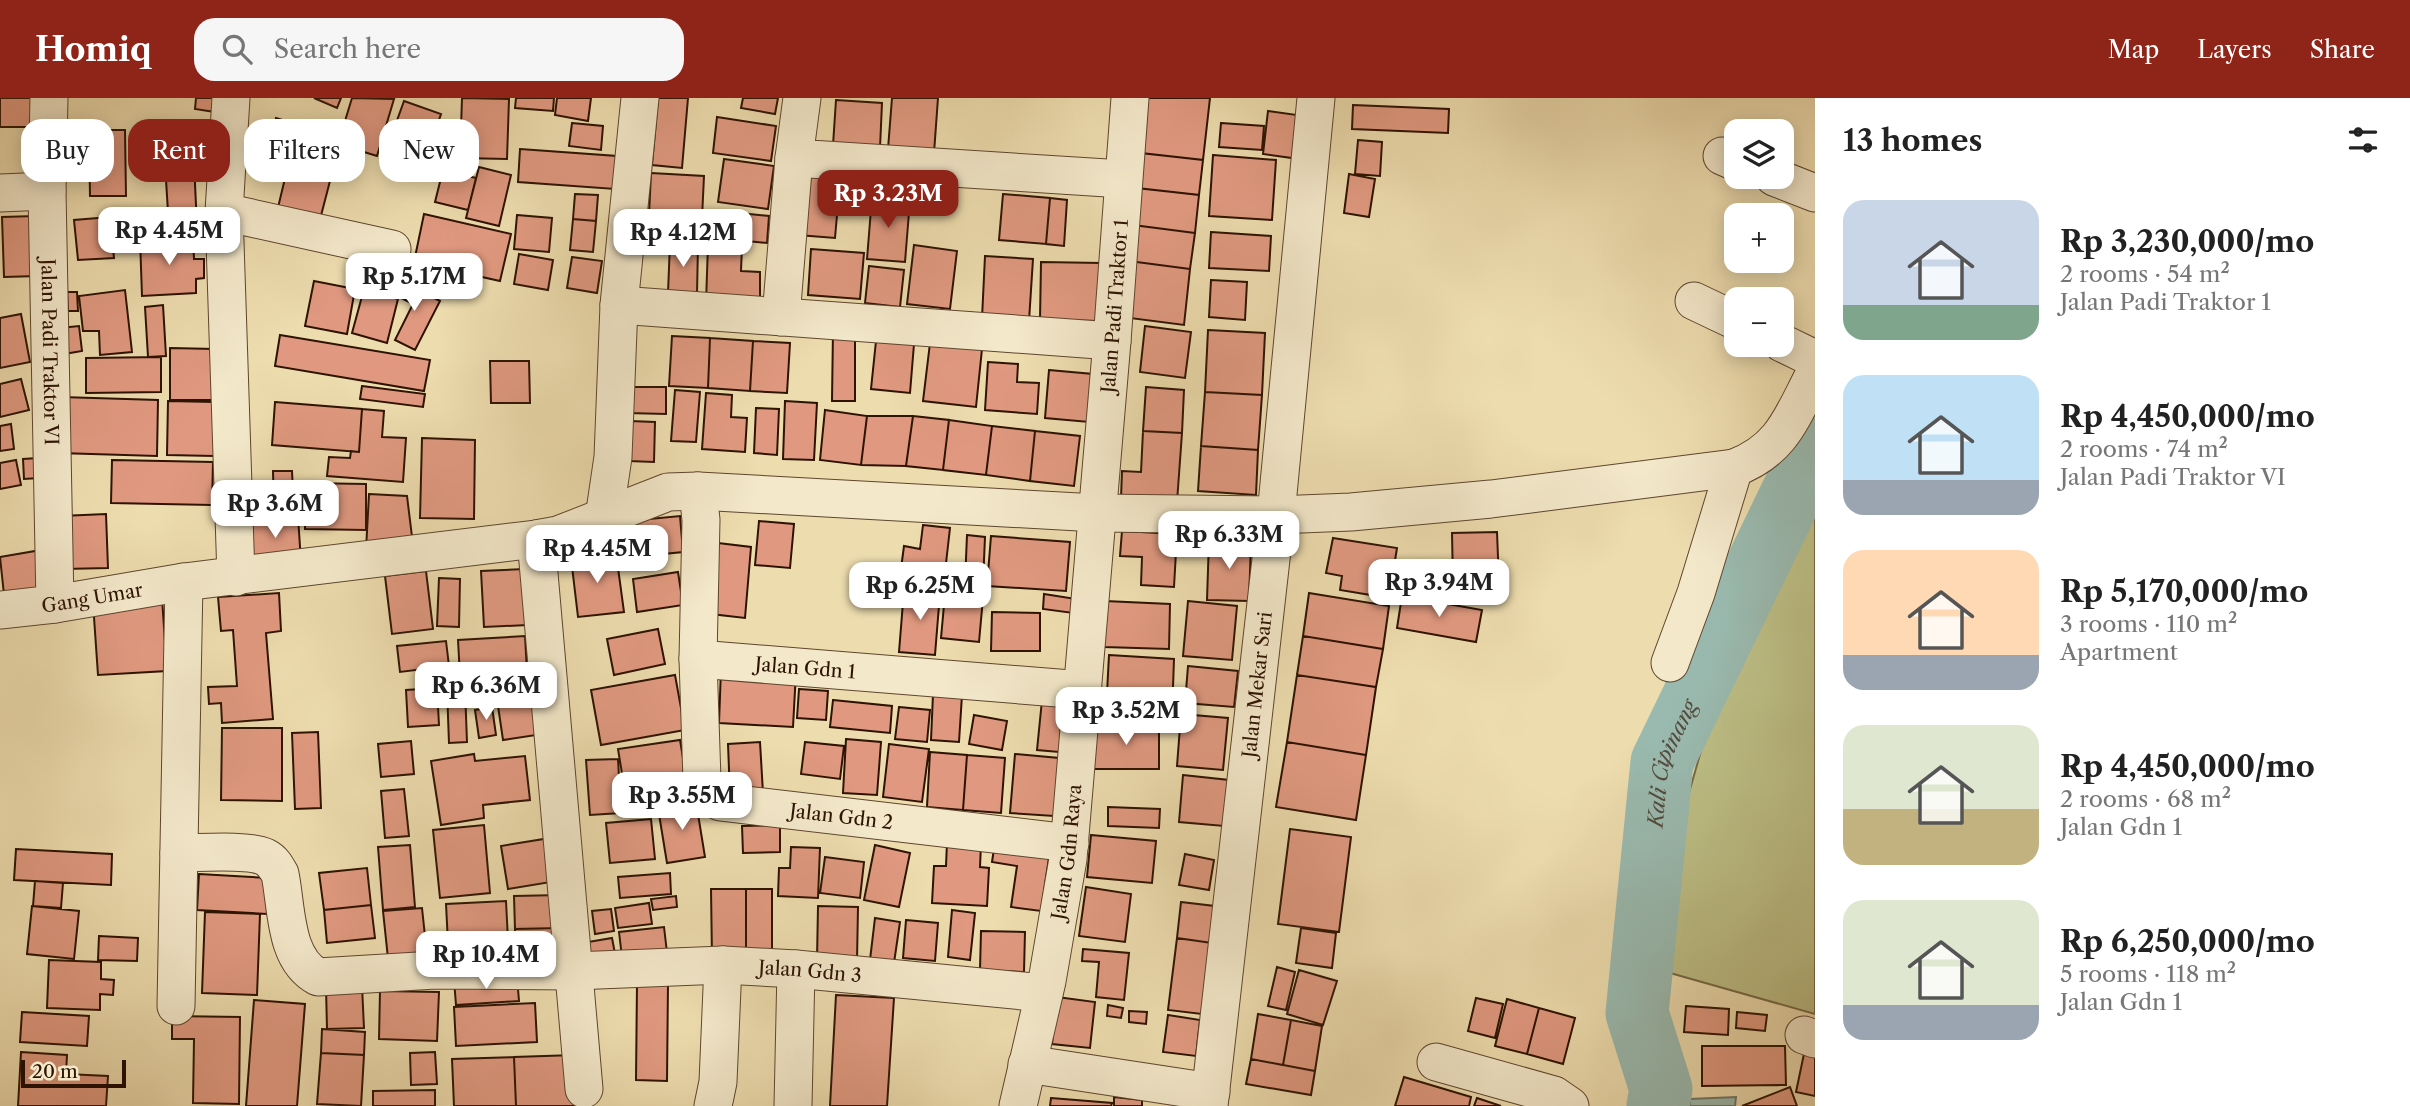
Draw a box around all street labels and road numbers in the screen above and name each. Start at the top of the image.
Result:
street label: Jalan Padi Traktor 1 [1096,218,1133,397]
street label: Jalan Padi Traktor VI [36,255,63,445]
street label: Gang Umar [40,578,145,617]
street label: Jalan Mekar Sari [1237,610,1277,762]
street label: Jalan Gdn 1 [751,652,857,684]
street label: Jalan Gdn Raya [1046,783,1086,925]
street label: Jalan Gdn 2 [785,799,894,834]
street label: Jalan Gdn 3 [755,956,863,987]

